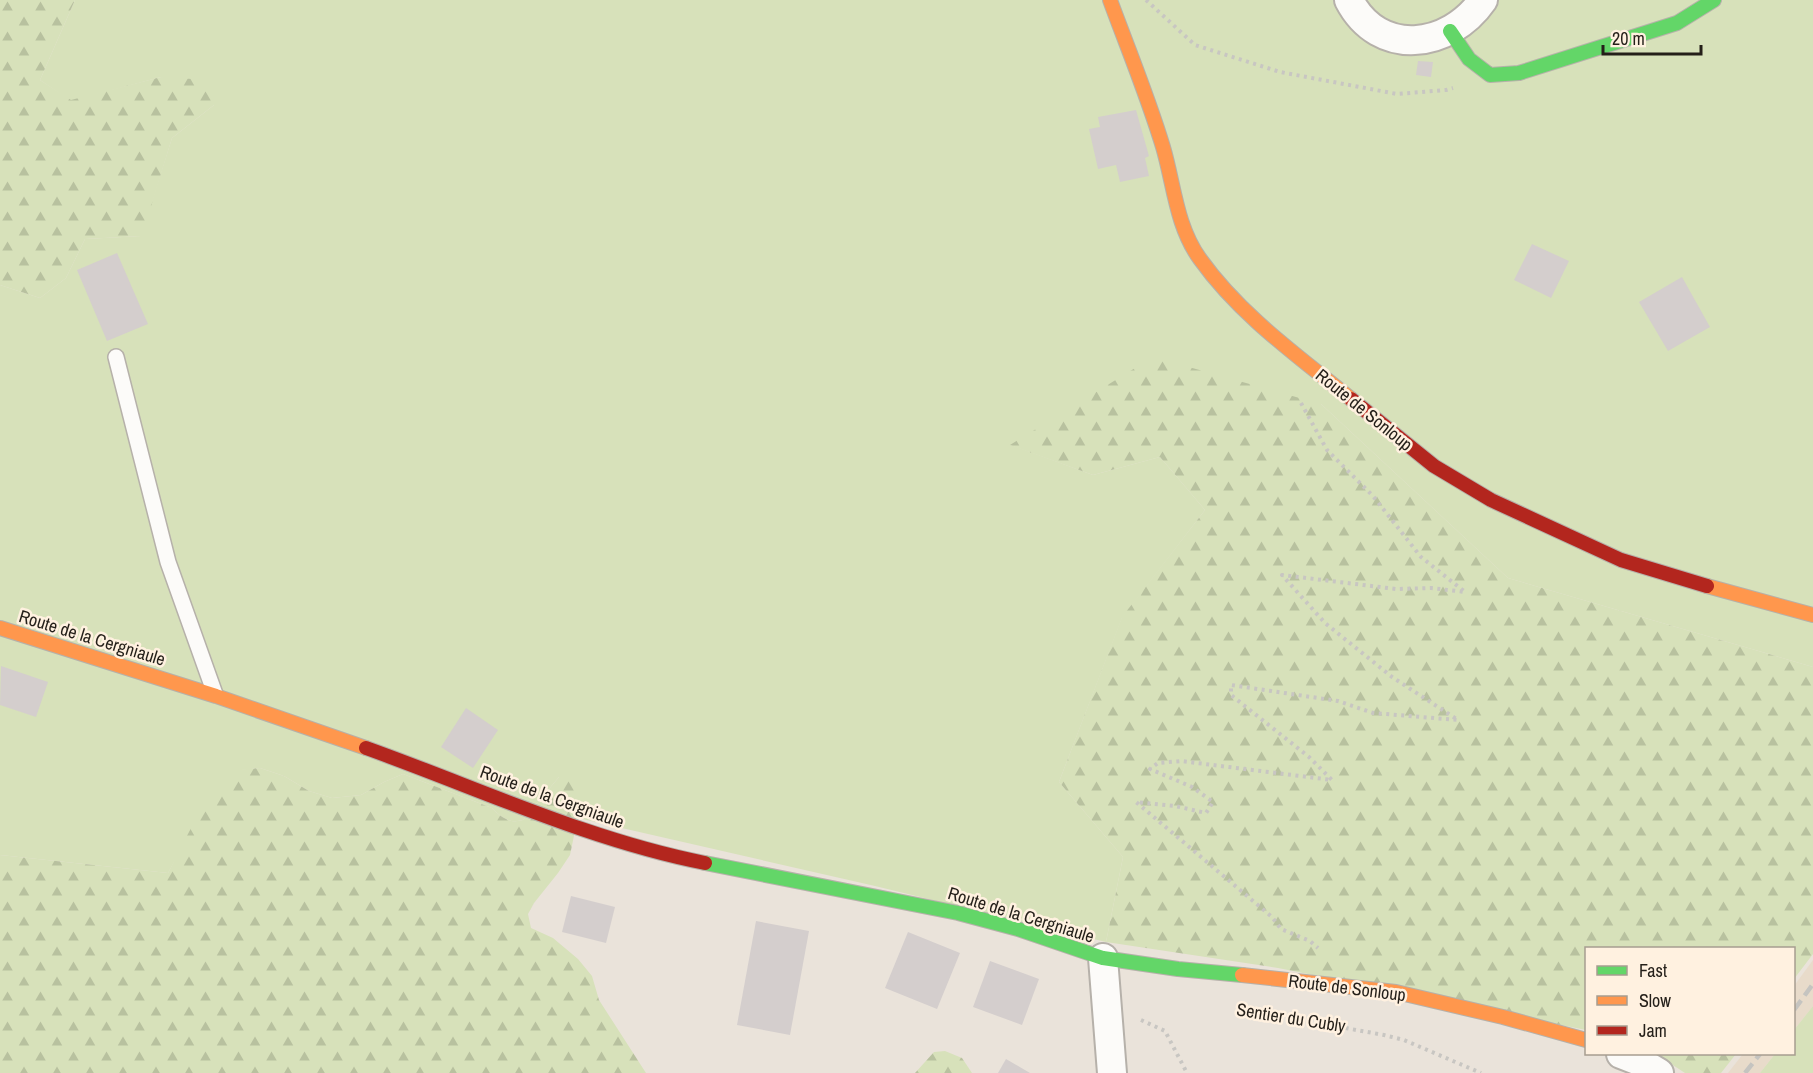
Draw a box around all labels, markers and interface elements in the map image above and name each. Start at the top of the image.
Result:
scale bar [1603,18,1700,56]
text: 20 m [1612,26,1645,51]
street label: Route de Sonloup [1311,363,1418,457]
street label: Route de la Cergniaule [16,603,168,672]
street label: Route de la Cergniaule [477,759,628,834]
street label: Route de la Cergniaule [945,880,1097,949]
legend [1585,947,1795,1055]
text: Fast [1639,958,1667,983]
street label: Route de Sonloup [1287,968,1407,1007]
text: Slow [1639,988,1671,1013]
street label: Sentier du Cubly [1235,997,1348,1039]
text: Jam [1639,1018,1667,1043]

